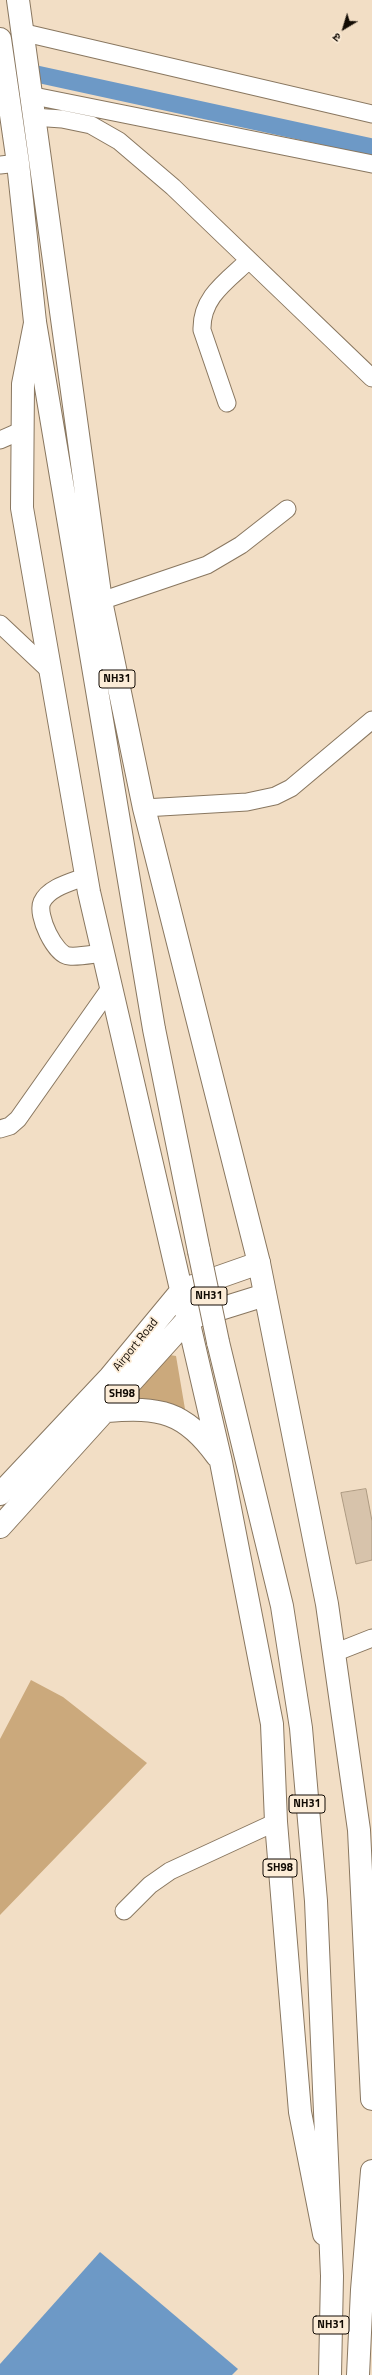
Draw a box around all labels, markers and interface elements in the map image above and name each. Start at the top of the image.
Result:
north arrow [324,8,364,48]
text: उ [329,29,344,46]
road number: NH31 [99,670,135,688]
road number: NH31 [191,1287,227,1305]
street label: Airport Road [110,1316,162,1374]
road number: SH98 [105,1385,139,1403]
road number: NH31 [289,1795,325,1813]
road number: SH98 [263,1859,297,1877]
road number: NH31 [313,2316,349,2334]

